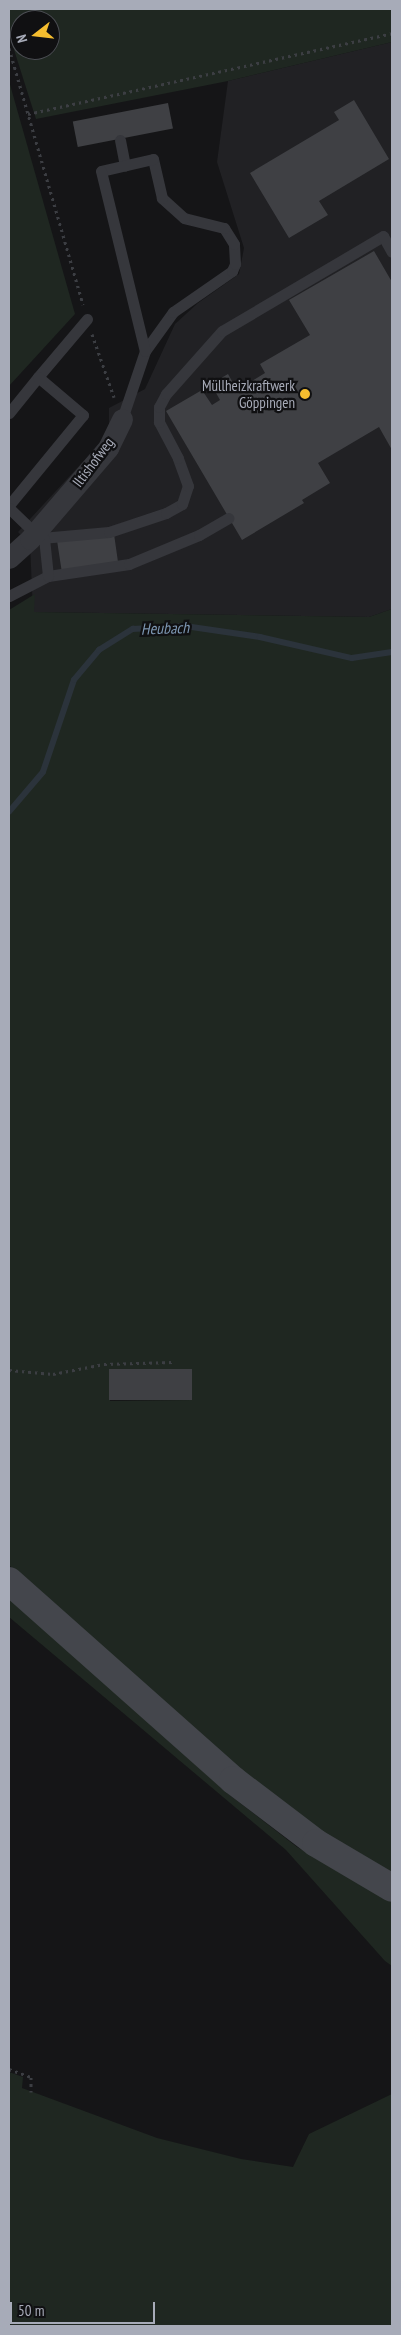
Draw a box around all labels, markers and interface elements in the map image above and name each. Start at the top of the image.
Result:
north arrow [10,10,60,60]
text: N [12,33,31,45]
place label: Müllheizkraftwerk Göppingen [202,376,295,411]
marker: Müllheizkraftwerk Göppingen [299,388,311,400]
street label: Iltishofweg [69,434,117,490]
water label: Heubach [141,618,189,638]
scale bar [12,2292,158,2324]
text: 50 m [18,2301,44,2320]

